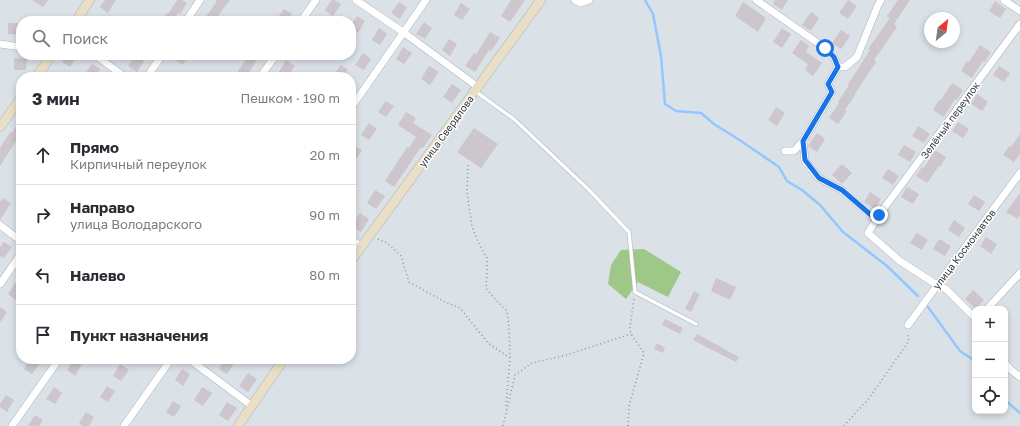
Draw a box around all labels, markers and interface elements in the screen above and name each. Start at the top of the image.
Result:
north arrow [924,12,960,48]
search box [16,16,356,60]
icon: search [30,27,52,49]
text: Поиск [62,29,108,47]
route start [816,39,834,57]
street label: Зелёный переулок [918,79,982,161]
text: 3 мин [32,88,80,109]
text: Пешком · 190 m [240,90,340,106]
street label: улица Свердлова [416,93,476,169]
text: Прямо [70,138,119,156]
icon: ahead [32,144,54,166]
text: 20 m [310,147,340,163]
text: Кирпичный переулок [70,156,207,172]
text: Направо [70,198,135,216]
icon: right [32,204,54,226]
route end [870,206,888,224]
street label: улица Космонавтов [930,206,998,291]
text: 90 m [309,207,340,223]
text: улица Володарского [70,216,202,232]
icon: left [32,264,54,286]
text: Налево [70,266,126,284]
text: 80 m [309,267,340,283]
map controls [972,306,1008,414]
button: + [972,306,1008,342]
icon: arrive [32,324,54,346]
text: Пункт назначения [70,326,208,344]
button: − [972,342,1008,378]
button: locate [972,378,1008,414]

